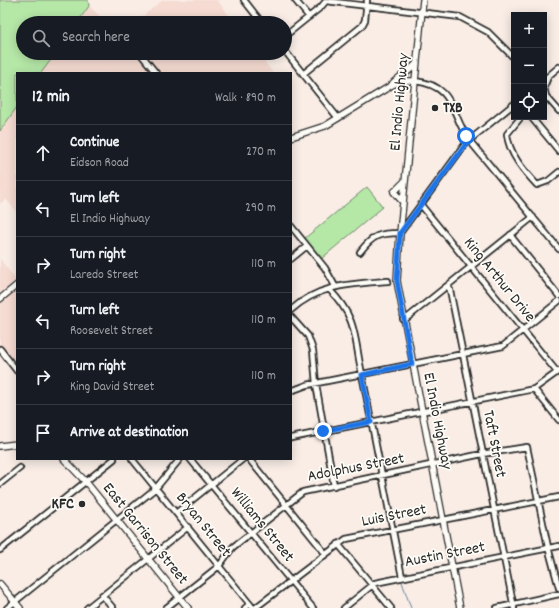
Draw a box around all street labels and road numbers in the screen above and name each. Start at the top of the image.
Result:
street label: El Indio Highway [384,52,416,152]
street label: King Arthur Drive [457,232,541,328]
street label: El Indio Highway [416,371,458,472]
street label: Taft Street [476,408,512,480]
street label: Adolphus Street [306,447,406,489]
street label: East Garrison Street [97,478,193,590]
street label: Williams Street [225,483,299,567]
street label: Bryan Street [170,488,236,562]
street label: Luis Street [360,498,429,534]
street label: Austin Street [403,536,487,574]

